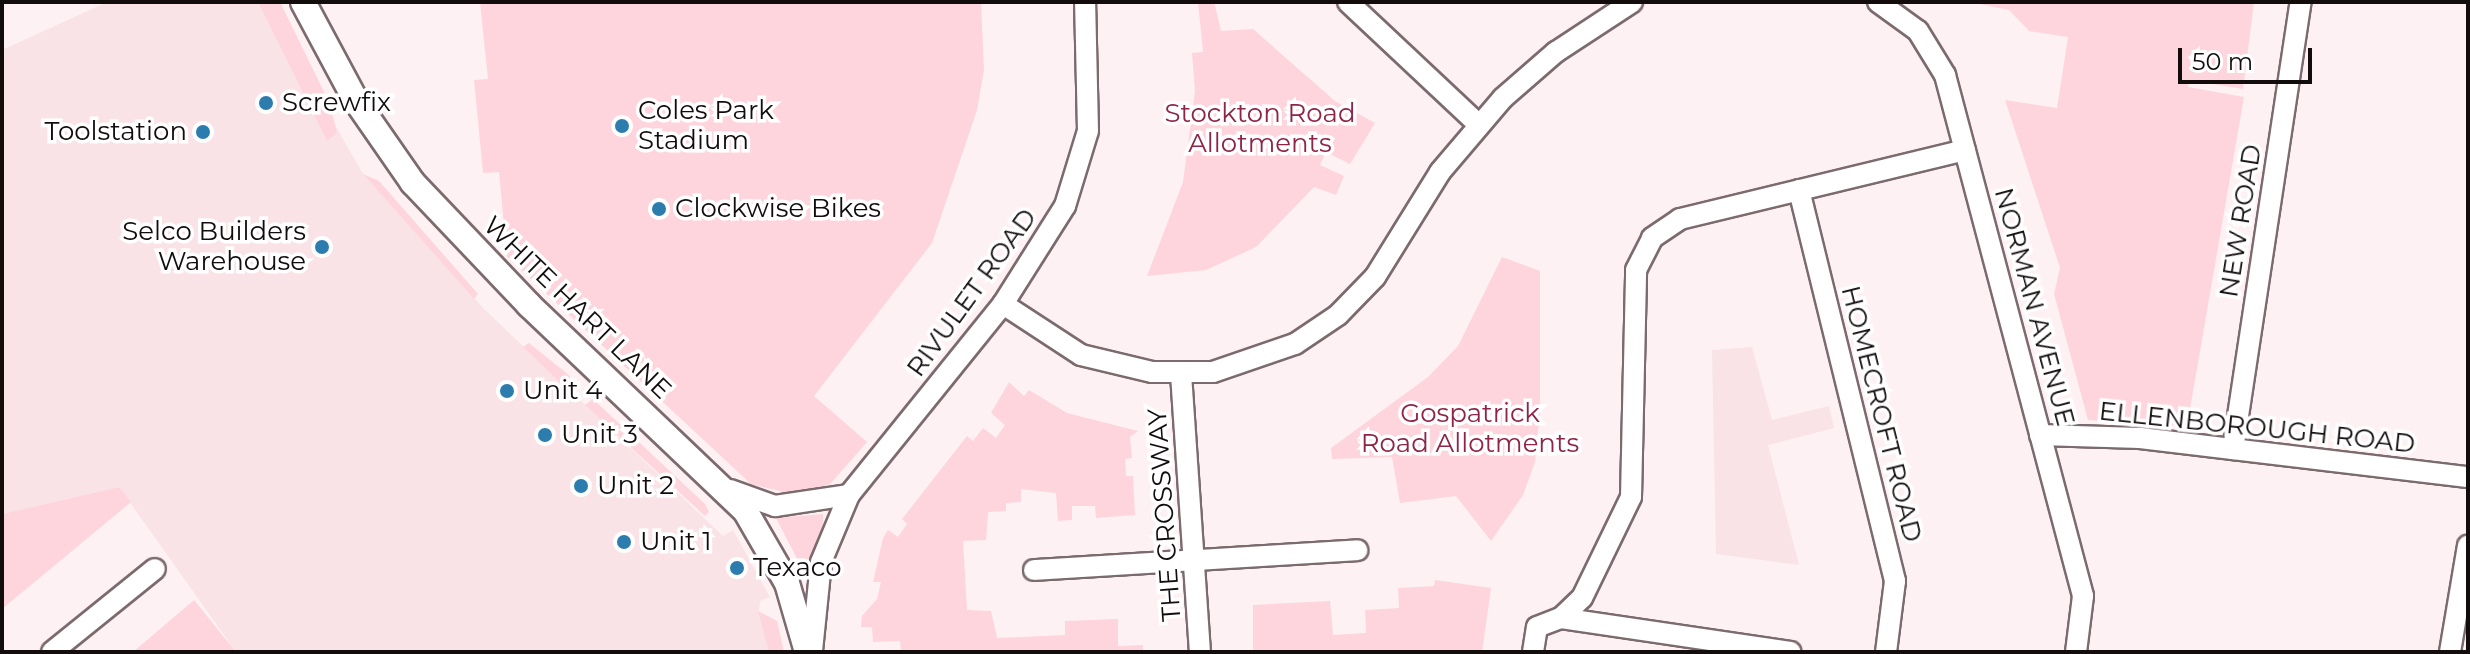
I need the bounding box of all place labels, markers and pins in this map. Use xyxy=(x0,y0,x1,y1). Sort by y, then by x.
place label: Screwfix xyxy=(282,87,391,119)
marker: Screwfix xyxy=(257,94,275,112)
place label: Coles Park Stadium xyxy=(638,95,774,156)
place label: Toolstation xyxy=(44,116,187,148)
marker: Coles Park Stadium xyxy=(613,117,631,135)
marker: Toolstation xyxy=(194,123,212,141)
place label: Clockwise Bikes xyxy=(675,193,881,225)
marker: Clockwise Bikes xyxy=(650,200,668,218)
place label: Selco Builders Warehouse xyxy=(122,216,306,278)
marker: Selco Builders Warehouse xyxy=(313,238,331,256)
place label: Unit 4 xyxy=(523,375,602,407)
marker: Unit 4 xyxy=(498,382,516,400)
place label: Unit 3 xyxy=(561,419,638,451)
marker: Unit 3 xyxy=(536,426,554,444)
place label: Unit 2 xyxy=(597,470,674,502)
marker: Unit 2 xyxy=(572,477,590,495)
place label: Unit 1 xyxy=(640,526,712,558)
marker: Unit 1 xyxy=(615,533,633,551)
place label: Texaco xyxy=(753,552,841,584)
marker: Texaco xyxy=(728,559,746,577)

